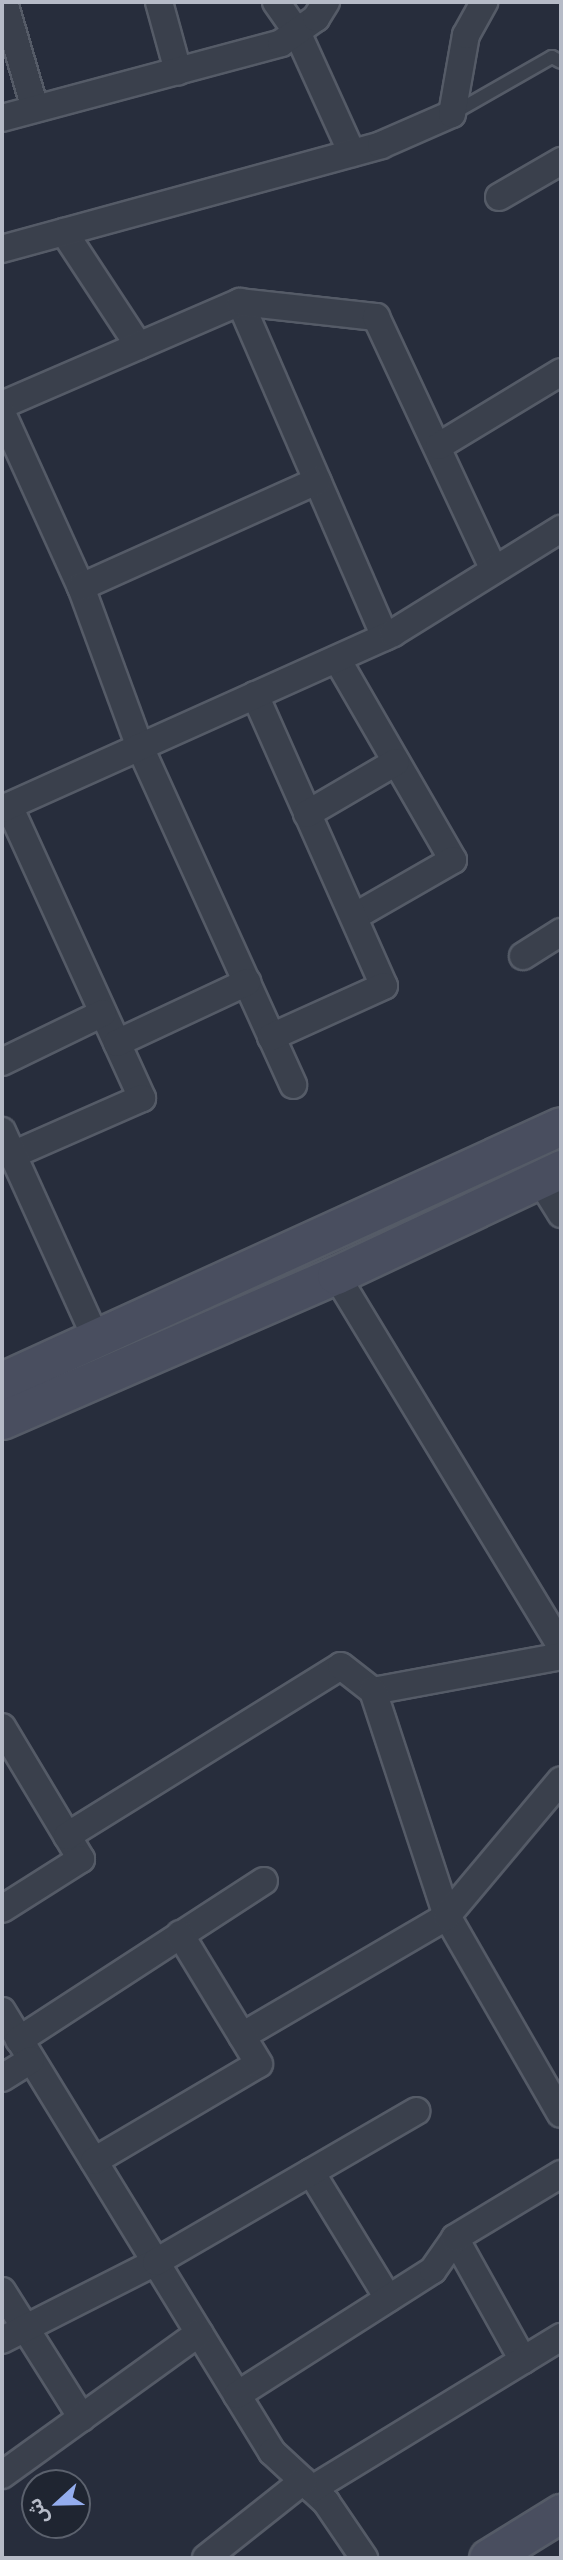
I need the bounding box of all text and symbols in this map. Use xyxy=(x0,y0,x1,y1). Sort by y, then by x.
north arrow xyxy=(21,2469,91,2539)
text: ش xyxy=(22,2495,54,2528)

